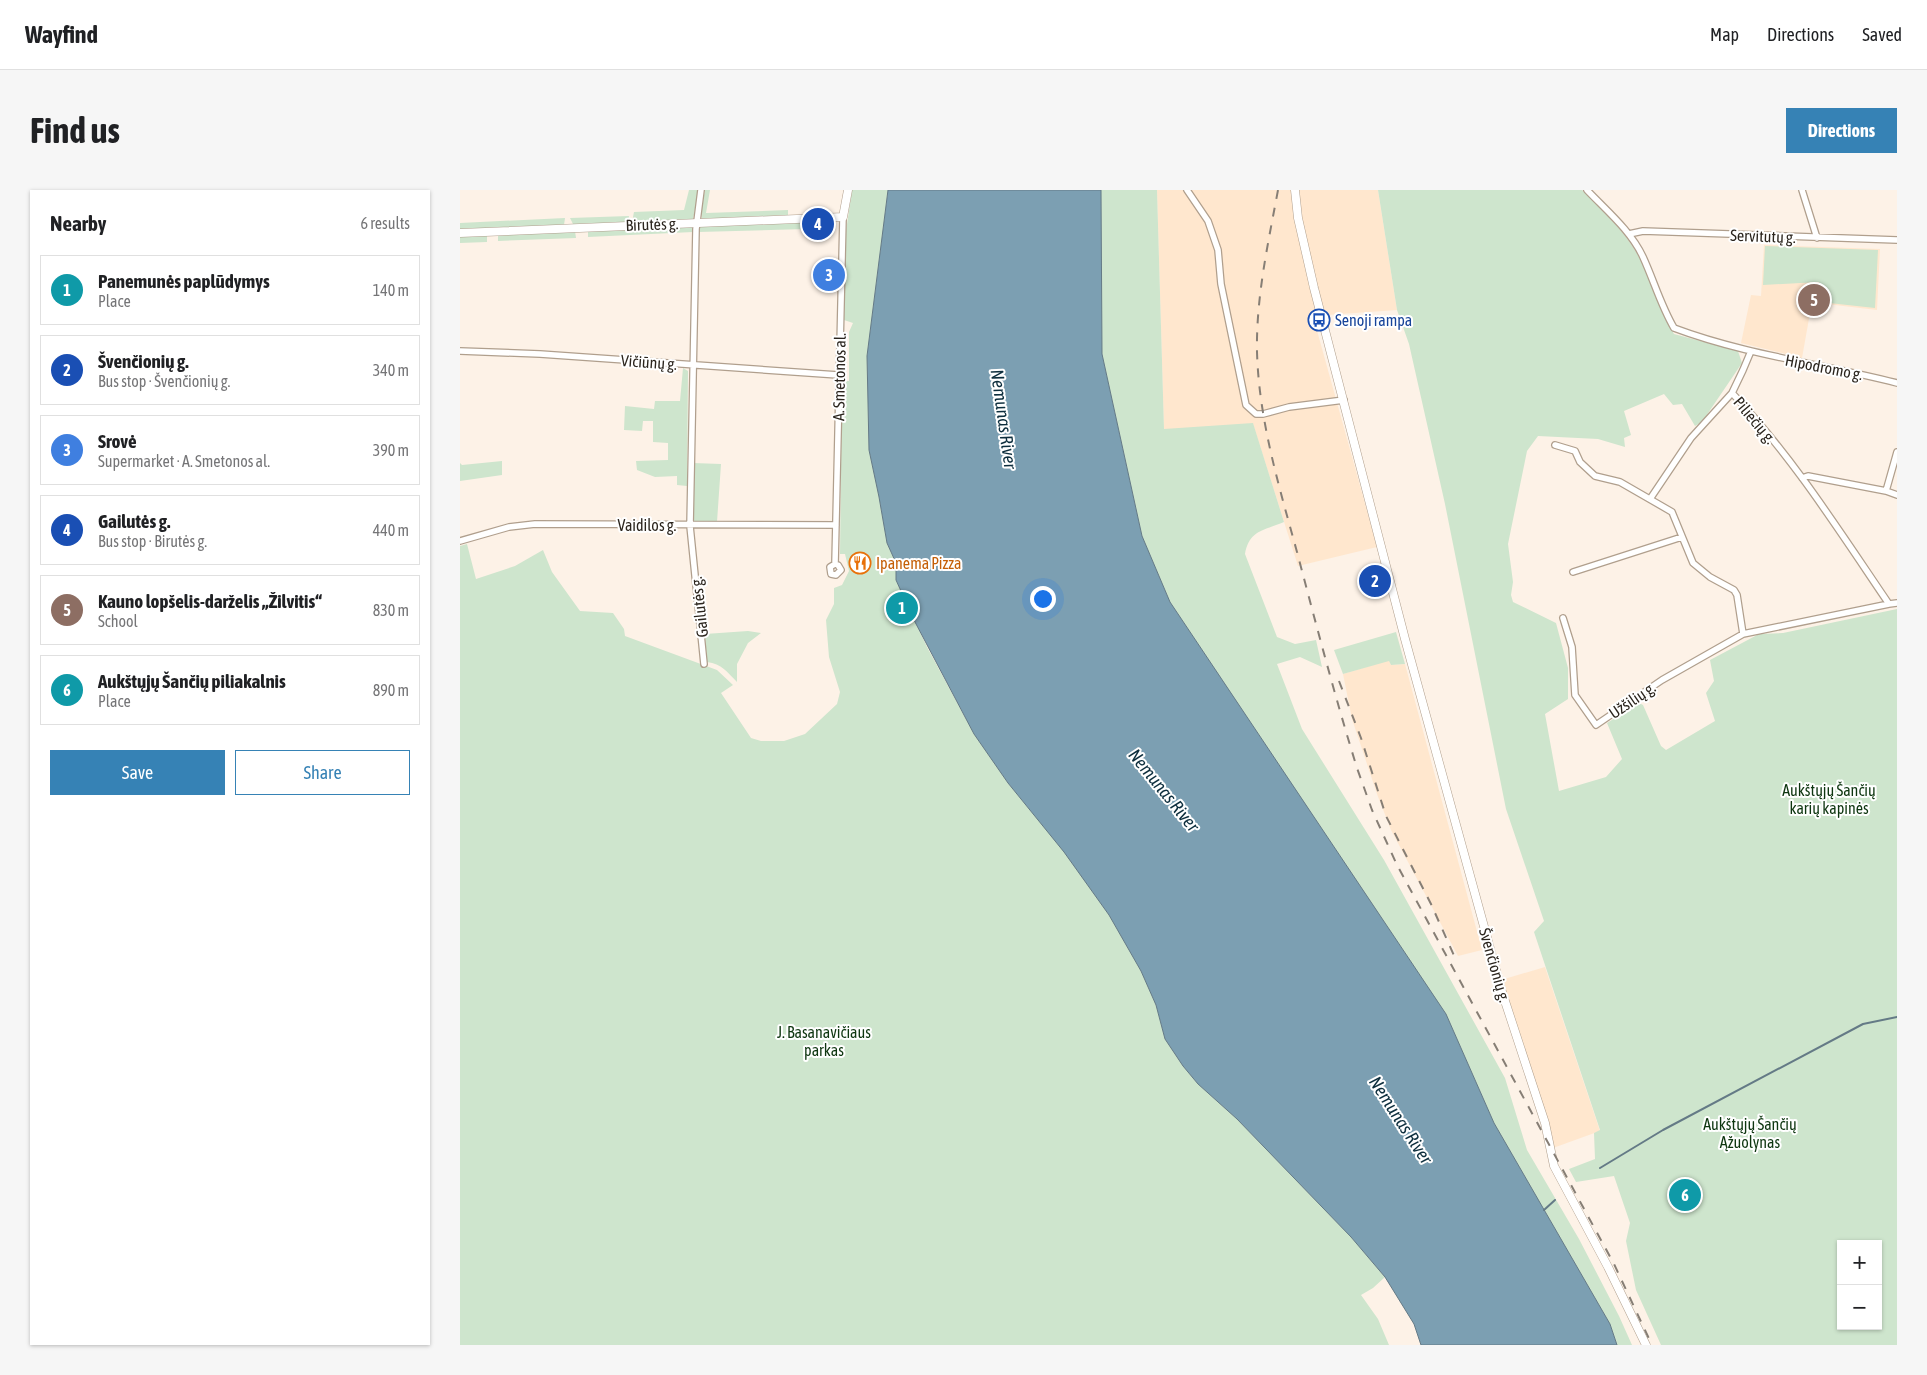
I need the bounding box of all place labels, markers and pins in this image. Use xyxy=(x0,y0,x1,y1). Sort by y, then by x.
pin: 4 xyxy=(802,205,834,243)
pin: 3 xyxy=(813,256,845,294)
pin: 5 xyxy=(1798,281,1830,319)
bus stop icon: Senoji rampa xyxy=(1307,308,1331,332)
place label: Senoji rampa xyxy=(1335,311,1412,330)
restaurant icon: Ipanema Pizza xyxy=(848,551,872,575)
place label: Ipanema Pizza xyxy=(876,554,961,573)
pin: 2 xyxy=(1359,562,1391,600)
pin: 1 xyxy=(886,589,918,627)
pin: 6 xyxy=(1669,1176,1701,1214)

